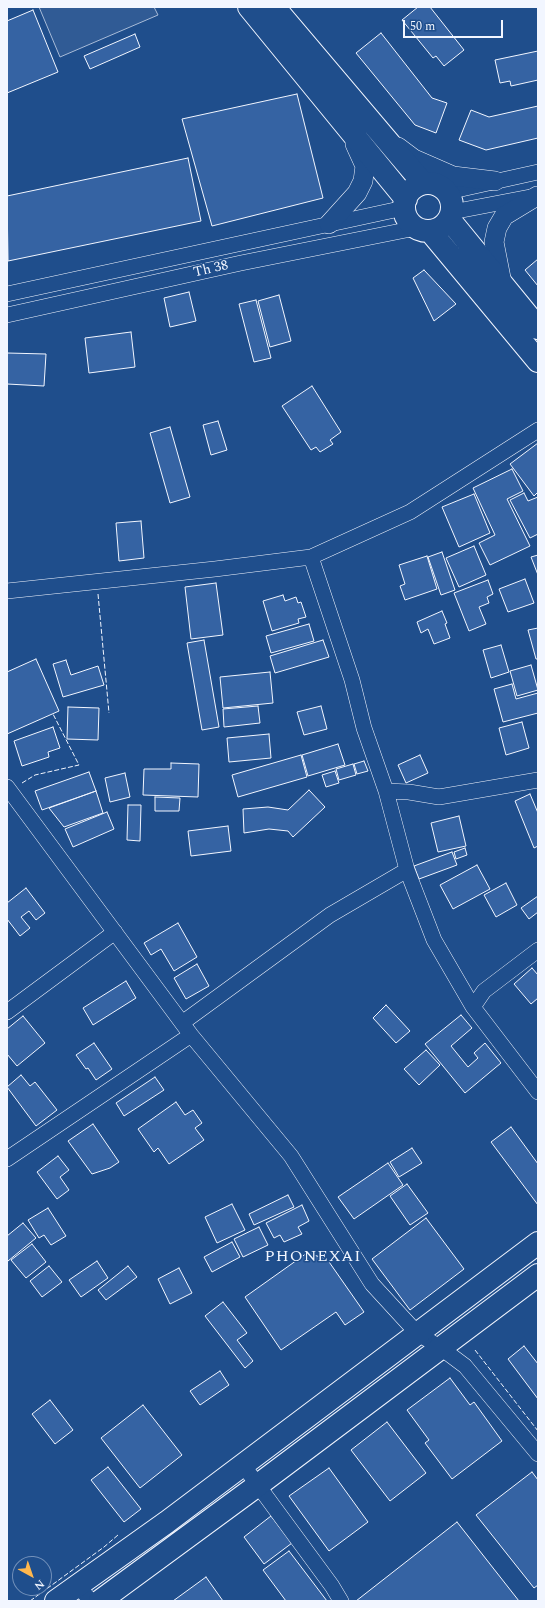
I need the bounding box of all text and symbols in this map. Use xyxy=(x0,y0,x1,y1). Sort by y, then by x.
scale bar xyxy=(405,12,505,38)
text: 50 m xyxy=(410,17,435,36)
street label: Th 38 xyxy=(192,258,230,282)
district label: PHONEXAI xyxy=(265,1248,361,1268)
north arrow xyxy=(12,1556,52,1596)
text: N xyxy=(30,1575,48,1594)

